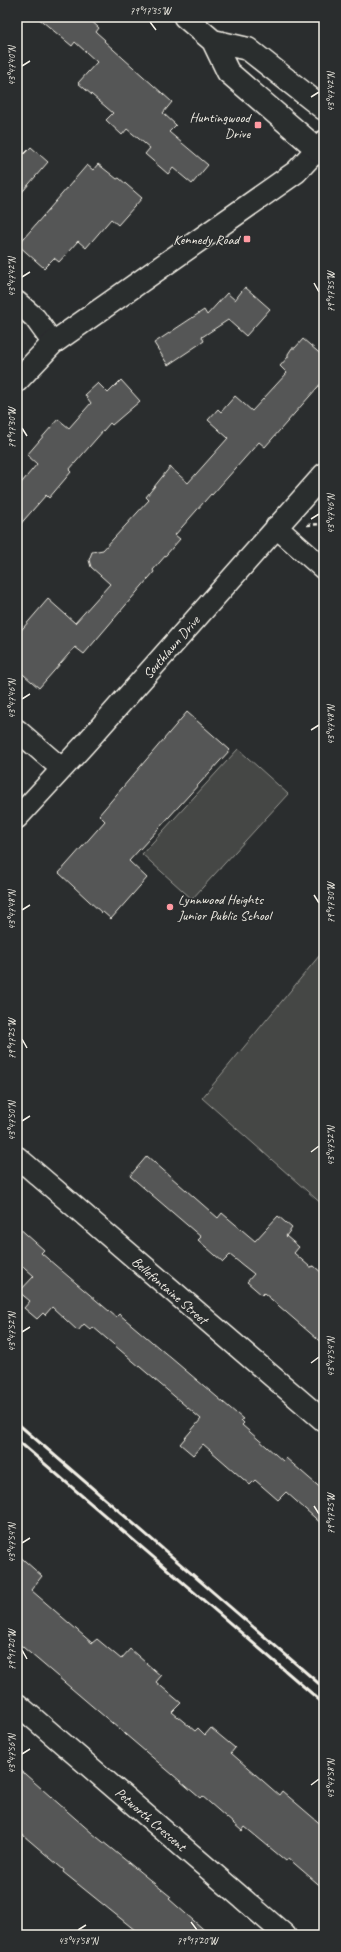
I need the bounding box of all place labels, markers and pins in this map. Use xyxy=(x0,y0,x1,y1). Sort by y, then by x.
place label: Huntingwood Drive xyxy=(189,109,252,142)
marker: Huntingwood Drive xyxy=(253,120,263,130)
place label: Kennedy Road xyxy=(173,231,241,248)
marker: Kennedy Road xyxy=(242,234,252,244)
place label: Lynnwood Heights Junior Public School xyxy=(177,891,274,924)
marker: Lynnwood Heights Junior Public School xyxy=(165,902,175,912)

